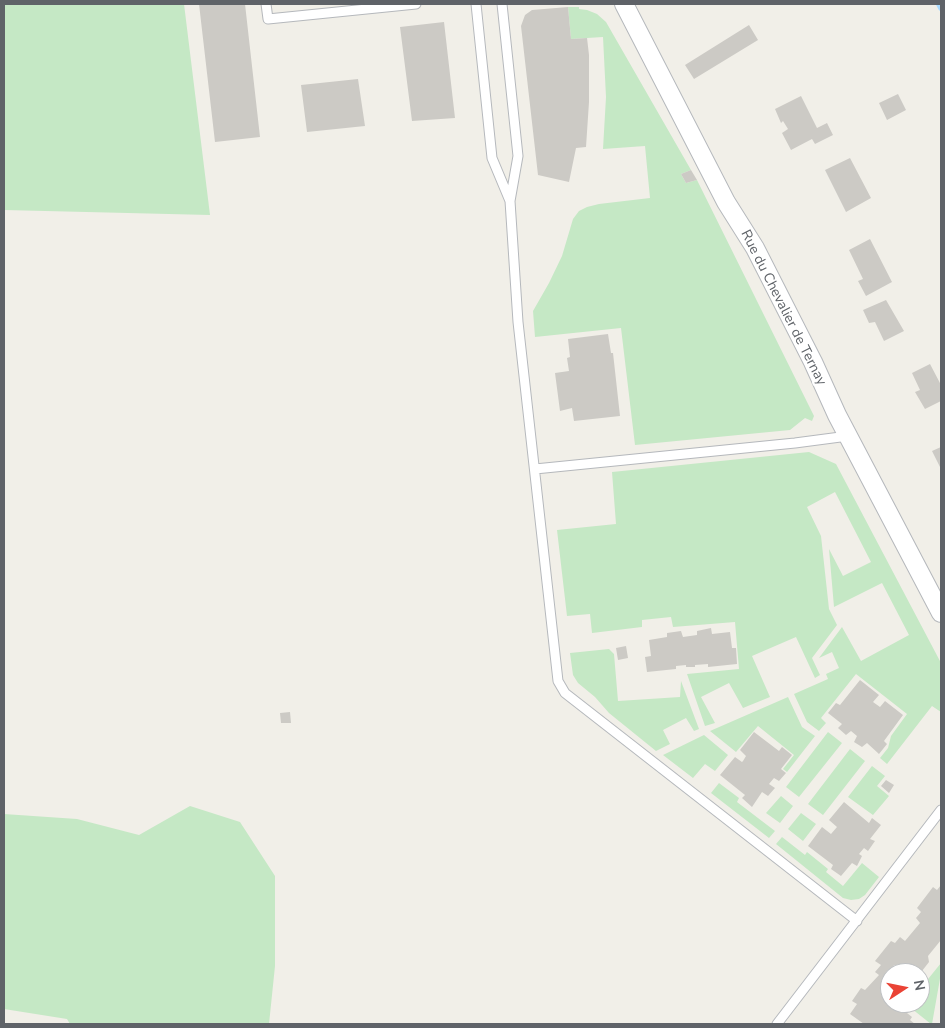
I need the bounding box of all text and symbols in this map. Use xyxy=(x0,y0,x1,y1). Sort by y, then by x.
street label: Rue du Chevalier de Ternay xyxy=(736,228,830,388)
north arrow xyxy=(880,963,930,1013)
text: N xyxy=(909,978,930,992)

